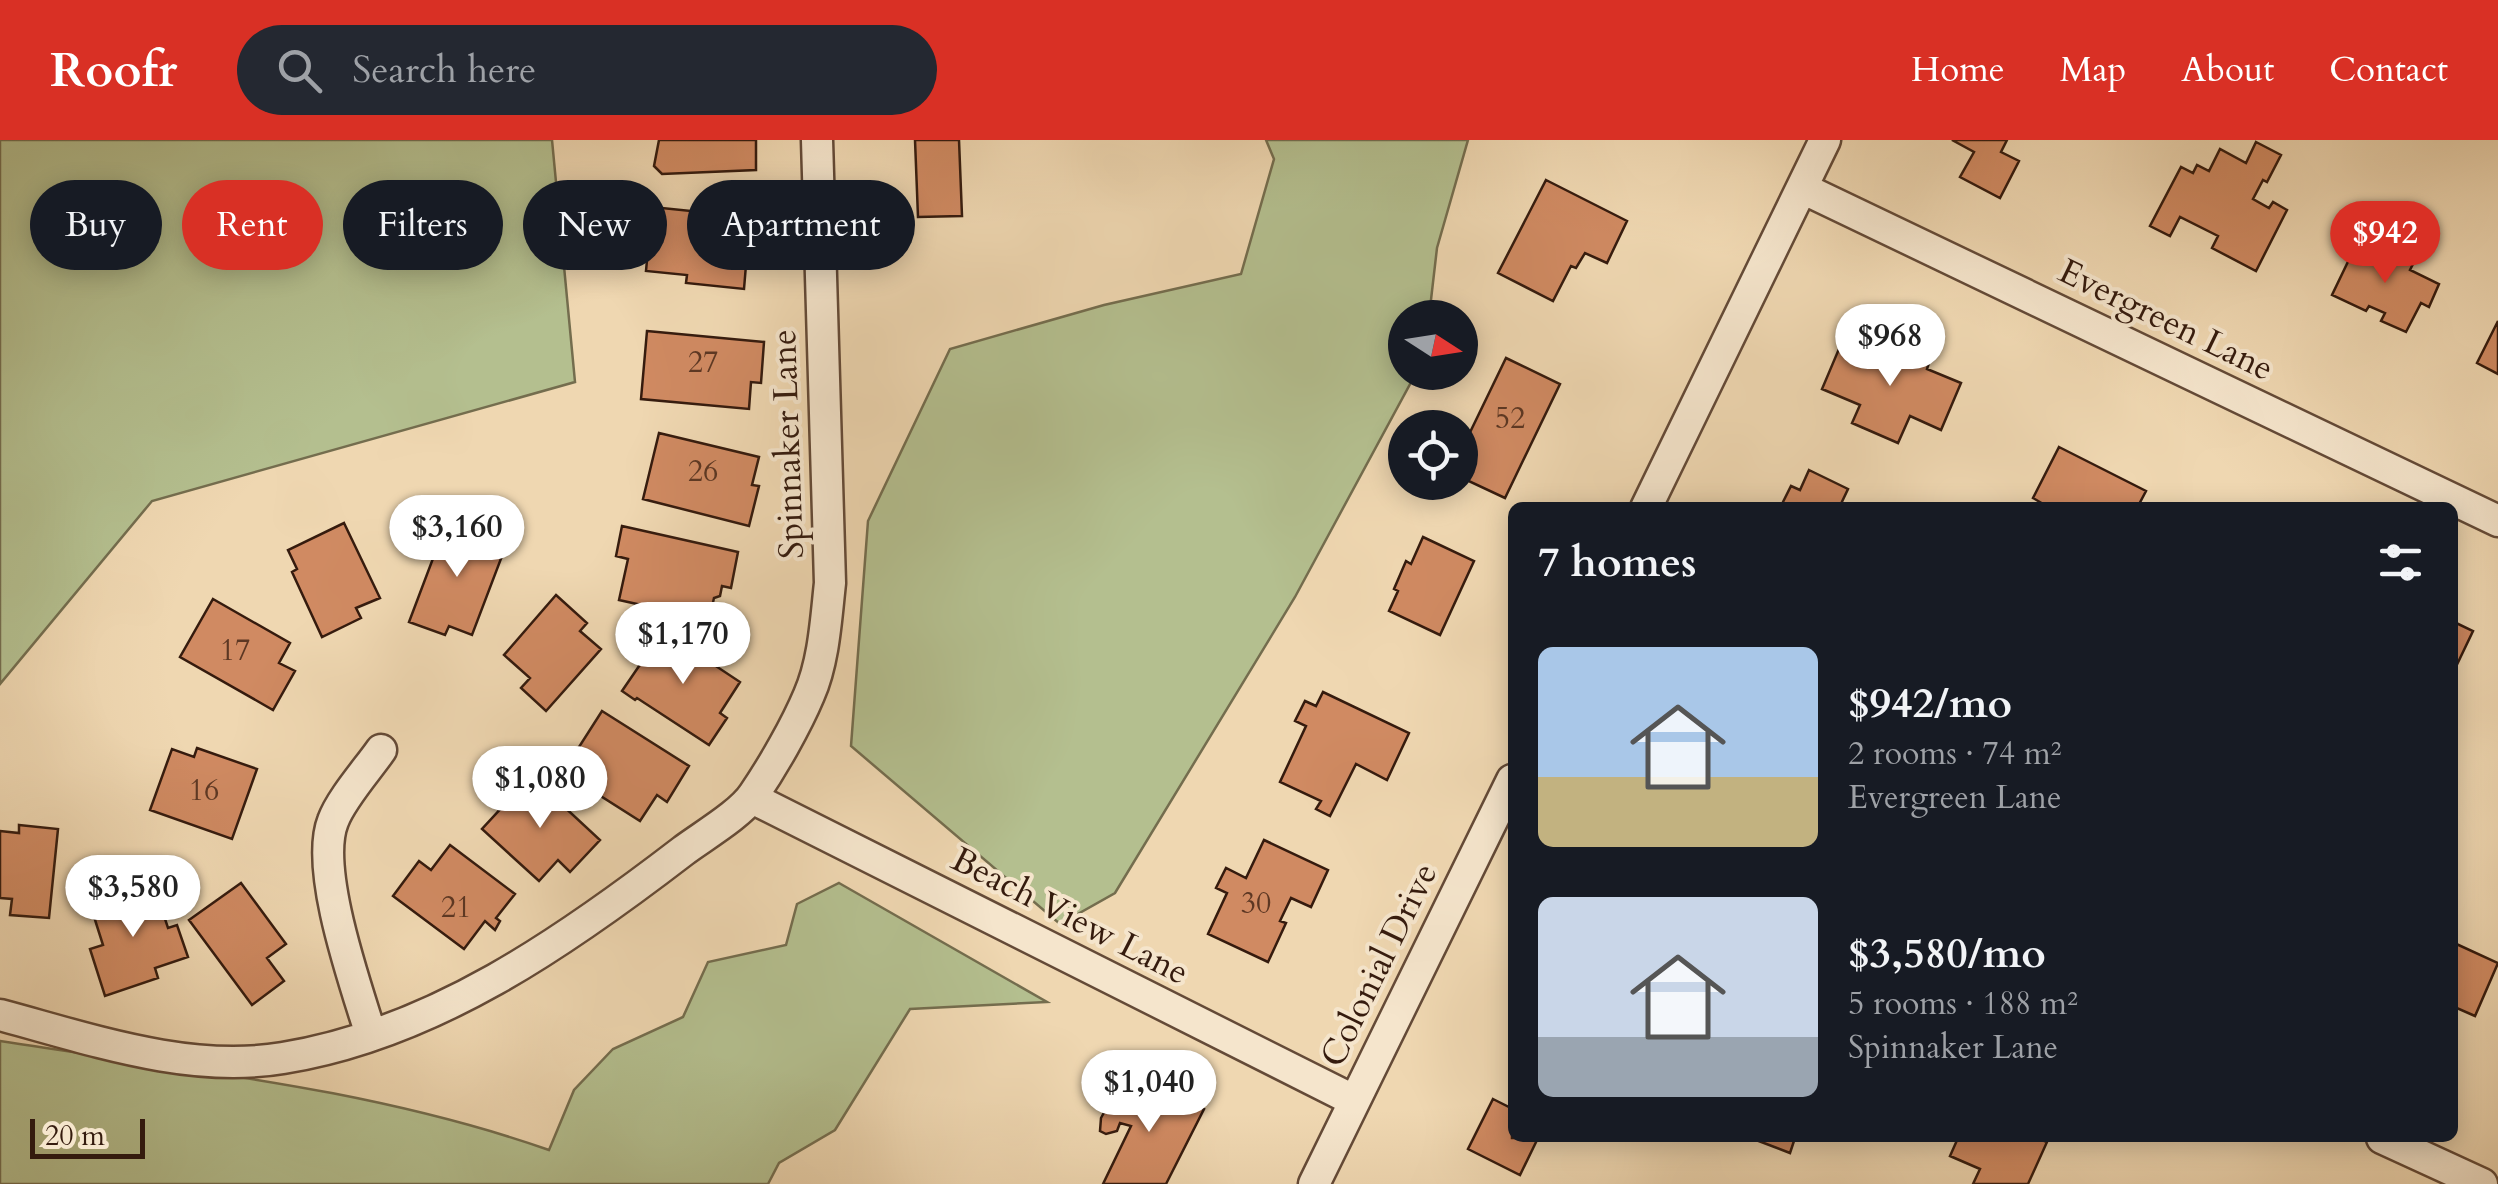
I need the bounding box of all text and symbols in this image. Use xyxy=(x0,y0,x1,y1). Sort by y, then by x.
search box xyxy=(237,25,937,115)
text: Roofr xyxy=(50,38,177,103)
icon: search xyxy=(272,43,327,98)
text: Search here xyxy=(352,44,536,96)
text: Home xyxy=(1911,46,2005,94)
text: Map xyxy=(2060,46,2126,94)
text: About xyxy=(2181,46,2274,94)
text: Contact xyxy=(2329,46,2448,94)
chip: Buy xyxy=(30,180,162,270)
chip: Rent xyxy=(182,180,323,270)
chip: Filters xyxy=(343,180,503,270)
chip: New xyxy=(523,180,667,270)
chip: Apartment xyxy=(687,180,915,270)
pin: $942 xyxy=(2326,201,2444,286)
text: $942 xyxy=(2352,211,2418,255)
street label: Evergreen Lane xyxy=(2051,247,2281,393)
north arrow xyxy=(1388,300,1478,390)
map controls xyxy=(1388,300,1478,500)
pin: $968 xyxy=(1831,304,1949,389)
text: $968 xyxy=(1857,314,1923,358)
street label: Spinnaker Lane xyxy=(760,328,816,560)
house number: 27 xyxy=(688,342,718,383)
house number: 52 xyxy=(1495,398,1525,439)
button: locate xyxy=(1388,410,1478,500)
house number: 26 xyxy=(688,451,718,492)
pin: $3,160 xyxy=(376,495,538,580)
text: $3,160 xyxy=(411,505,503,549)
text: 7 homes xyxy=(1538,534,1696,591)
icon: filters xyxy=(2373,535,2428,590)
pin: $1,170 xyxy=(602,602,764,687)
text: $1,170 xyxy=(637,612,729,656)
house number: 17 xyxy=(220,630,250,671)
text: $942/mo xyxy=(1848,675,2012,732)
icon: home xyxy=(1618,687,1738,807)
text: 2 rooms · 74 m² xyxy=(1848,732,2061,776)
pin: $1,080 xyxy=(459,746,621,831)
text: $1,080 xyxy=(494,756,586,800)
house number: 16 xyxy=(189,770,219,811)
text: Evergreen Lane xyxy=(1848,776,2062,820)
street label: Beach View Lane xyxy=(943,836,1197,996)
pin: $3,580 xyxy=(52,855,214,940)
street label: Colonial Drive xyxy=(1309,855,1449,1075)
text: $3,580 xyxy=(87,865,179,909)
house number: 30 xyxy=(1241,883,1271,924)
house number: 21 xyxy=(441,887,471,928)
text: $3,580/mo xyxy=(1848,925,2046,982)
icon: home xyxy=(1618,937,1738,1057)
text: 5 rooms · 188 m² xyxy=(1848,982,2078,1026)
text: Spinnaker Lane xyxy=(1848,1026,2058,1070)
pin: $1,040 xyxy=(1068,1050,1230,1135)
text: $1,040 xyxy=(1103,1060,1195,1104)
scale bar xyxy=(30,1114,145,1158)
text: 20 m xyxy=(45,1117,105,1155)

